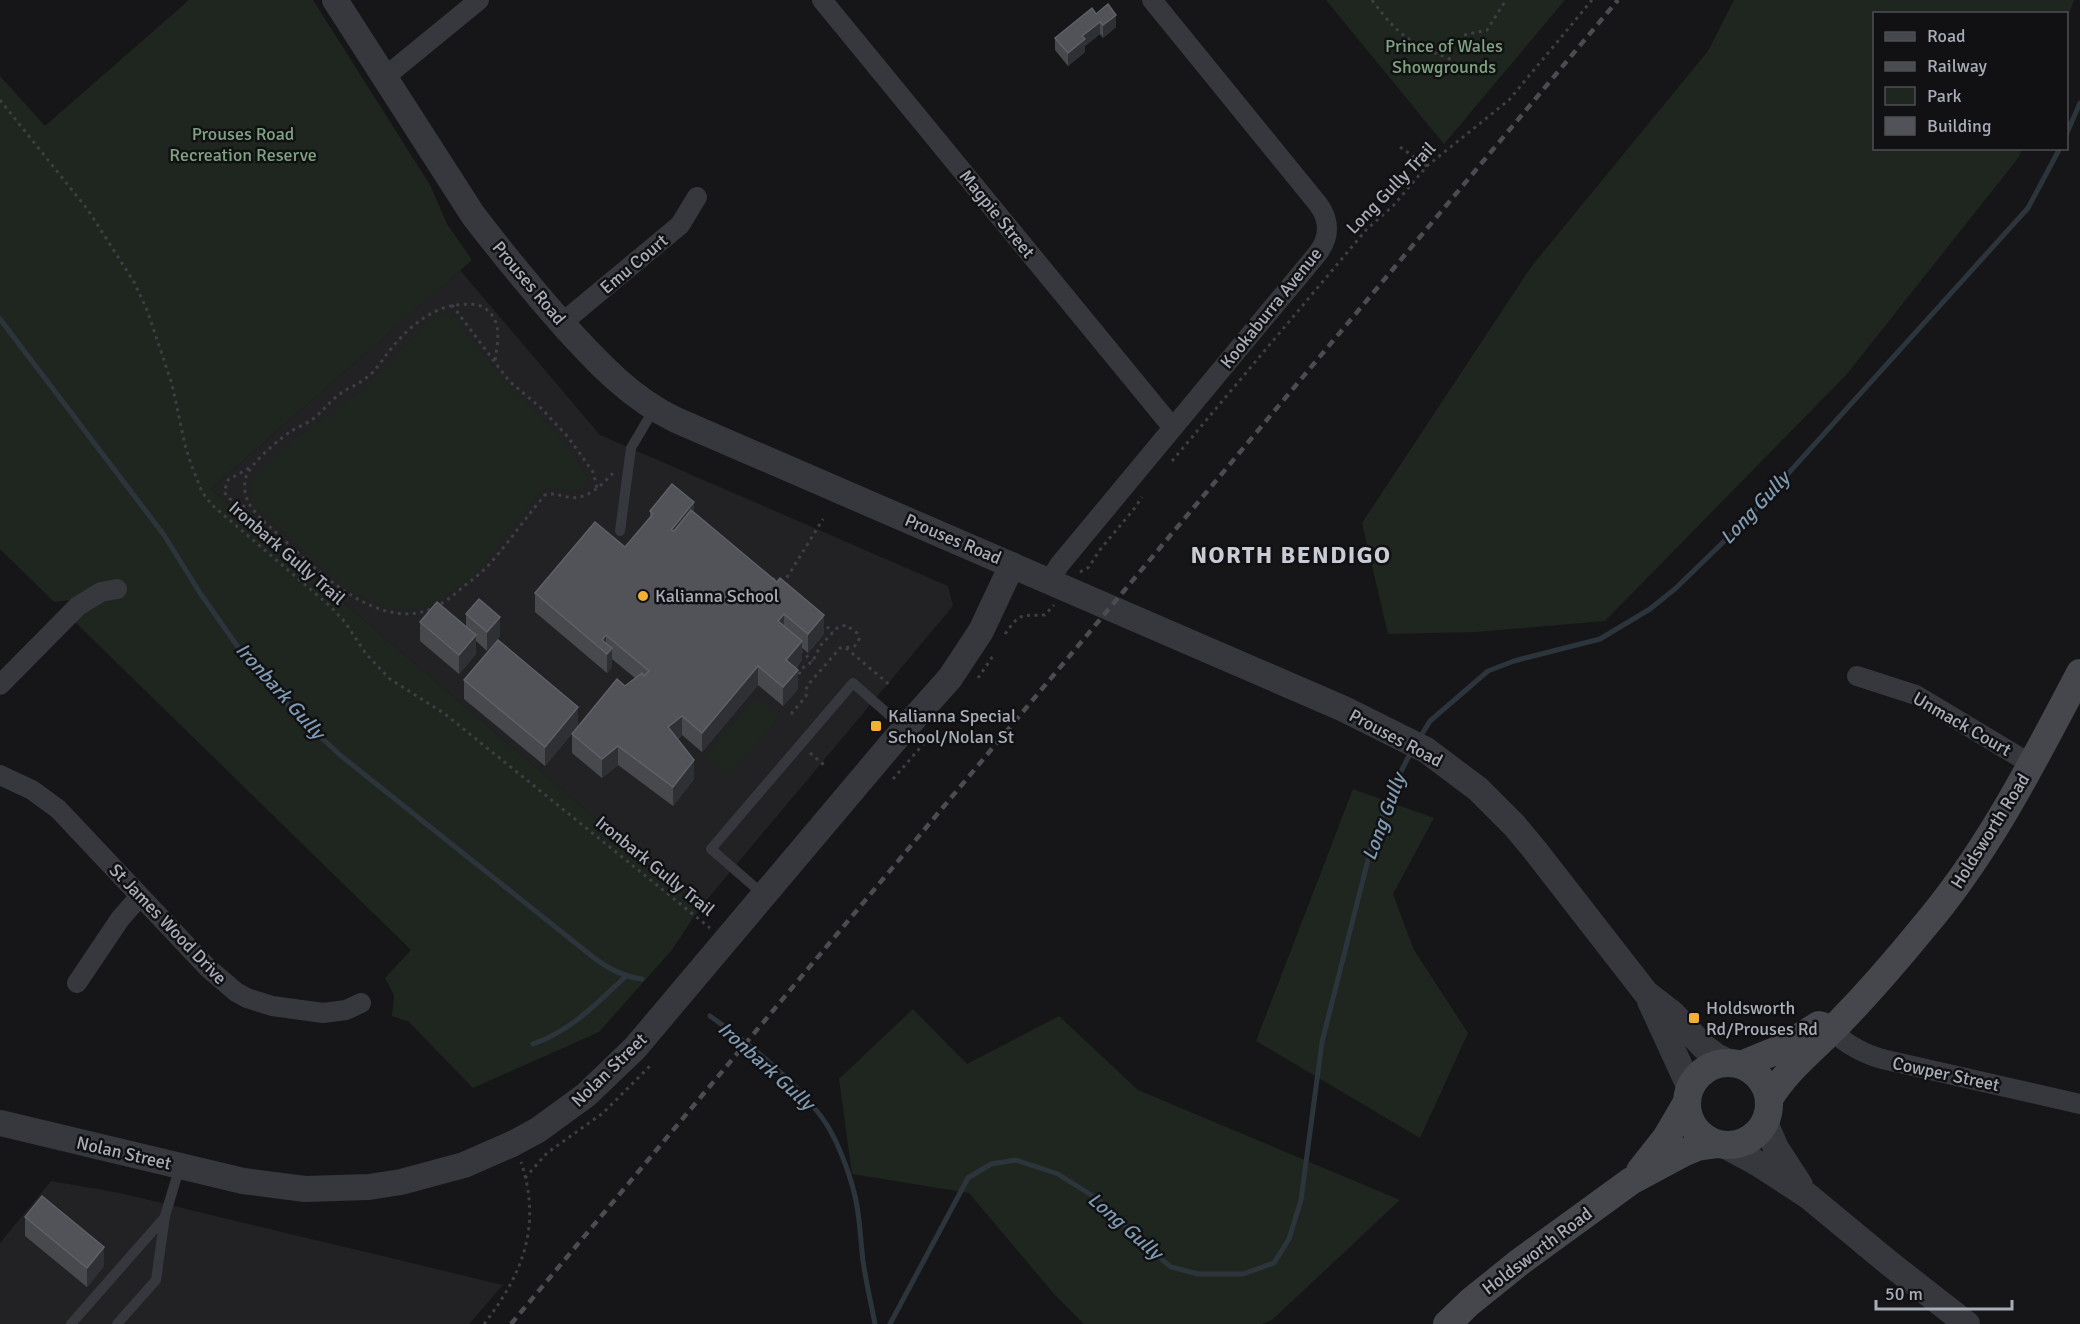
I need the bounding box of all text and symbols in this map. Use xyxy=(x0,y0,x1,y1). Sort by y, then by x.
legend xyxy=(1873,12,2068,150)
text: Road xyxy=(1927,25,1966,47)
park label: Prince of Wales Showgrounds xyxy=(1385,35,1503,78)
text: Railway xyxy=(1927,55,1988,77)
text: Park xyxy=(1927,85,1962,107)
text: Building xyxy=(1927,115,1991,137)
park label: Prouses Road Recreation Reserve xyxy=(169,123,317,166)
street label: Long Gully Trail xyxy=(1342,137,1440,239)
street label: Magpie Street xyxy=(955,165,1039,263)
street label: Emu Court xyxy=(596,229,672,299)
street label: Prouses Road xyxy=(488,237,570,329)
street label: Kookaburra Avenue xyxy=(1216,243,1326,373)
water label: Long Gully xyxy=(1715,464,1797,550)
street label: Ironbark Gully Trail xyxy=(224,497,350,609)
street label: Prouses Road xyxy=(901,509,1005,569)
district label: NORTH BENDIGO xyxy=(1190,540,1392,570)
place label: Kalianna School xyxy=(655,585,779,607)
marker: Kalianna School xyxy=(636,589,650,603)
water label: Ironbark Gully xyxy=(230,638,332,746)
street label: Unmack Court xyxy=(1909,687,2015,761)
street label: Prouses Road xyxy=(1346,704,1446,772)
place label: Kalianna Special School/Nolan St xyxy=(888,705,1016,748)
marker: Kalianna Special School/Nolan St xyxy=(869,719,883,733)
water label: Long Gully xyxy=(1357,768,1412,864)
street label: Holdsworth Road xyxy=(1946,769,2034,893)
street label: Ironbark Gully Trail xyxy=(591,811,719,921)
street label: St James Wood Drive xyxy=(105,859,231,989)
place label: Holdsworth Rd/Prouses Rd xyxy=(1706,997,1818,1040)
marker: Holdsworth Rd/Prouses Rd xyxy=(1687,1011,1701,1025)
water label: Ironbark Gully xyxy=(713,1016,821,1118)
street label: Nolan Street xyxy=(567,1028,651,1112)
street label: Cowper Street xyxy=(1890,1052,2002,1096)
street label: Nolan Street xyxy=(74,1131,174,1175)
water label: Long Gully xyxy=(1083,1187,1169,1267)
street label: Holdsworth Road xyxy=(1478,1203,1596,1299)
scale bar xyxy=(1876,1273,2012,1311)
text: 50 m xyxy=(1885,1283,1923,1305)

